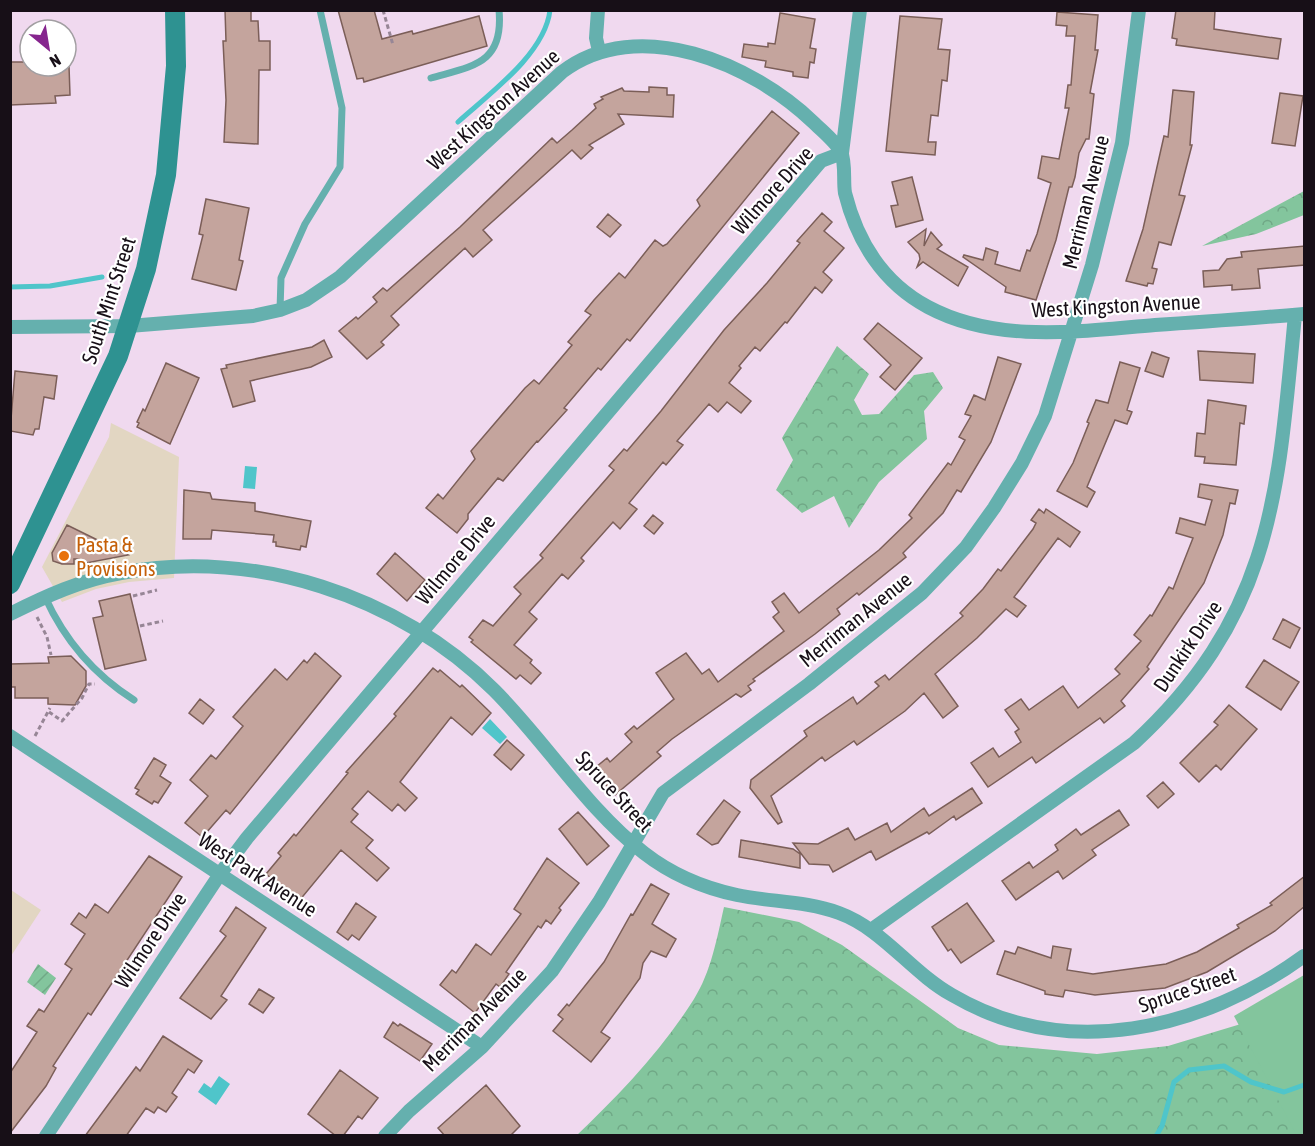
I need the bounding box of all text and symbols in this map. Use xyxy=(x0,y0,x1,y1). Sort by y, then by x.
north arrow xyxy=(18,18,78,78)
street label: West Kingston Avenue xyxy=(422,43,564,175)
text: N xyxy=(47,51,64,71)
street label: Merriman Avenue xyxy=(1057,133,1113,271)
street label: Wilmore Drive xyxy=(726,141,818,239)
street label: South Mint Street xyxy=(76,234,140,366)
street label: West Kingston Avenue xyxy=(1031,289,1201,321)
street label: Wilmore Drive xyxy=(410,509,500,609)
place label: Pasta & Provisions xyxy=(76,532,155,580)
marker: Pasta & Provisions xyxy=(57,549,71,563)
street label: Merriman Avenue xyxy=(794,567,916,671)
street label: Dunkirk Drive xyxy=(1148,596,1226,696)
street label: Spruce Street xyxy=(572,746,658,836)
street label: West Park Avenue xyxy=(194,827,322,921)
street label: Wilmore Drive xyxy=(109,888,191,992)
street label: Spruce Street xyxy=(1135,961,1239,1017)
street label: Merriman Avenue xyxy=(417,962,531,1076)

